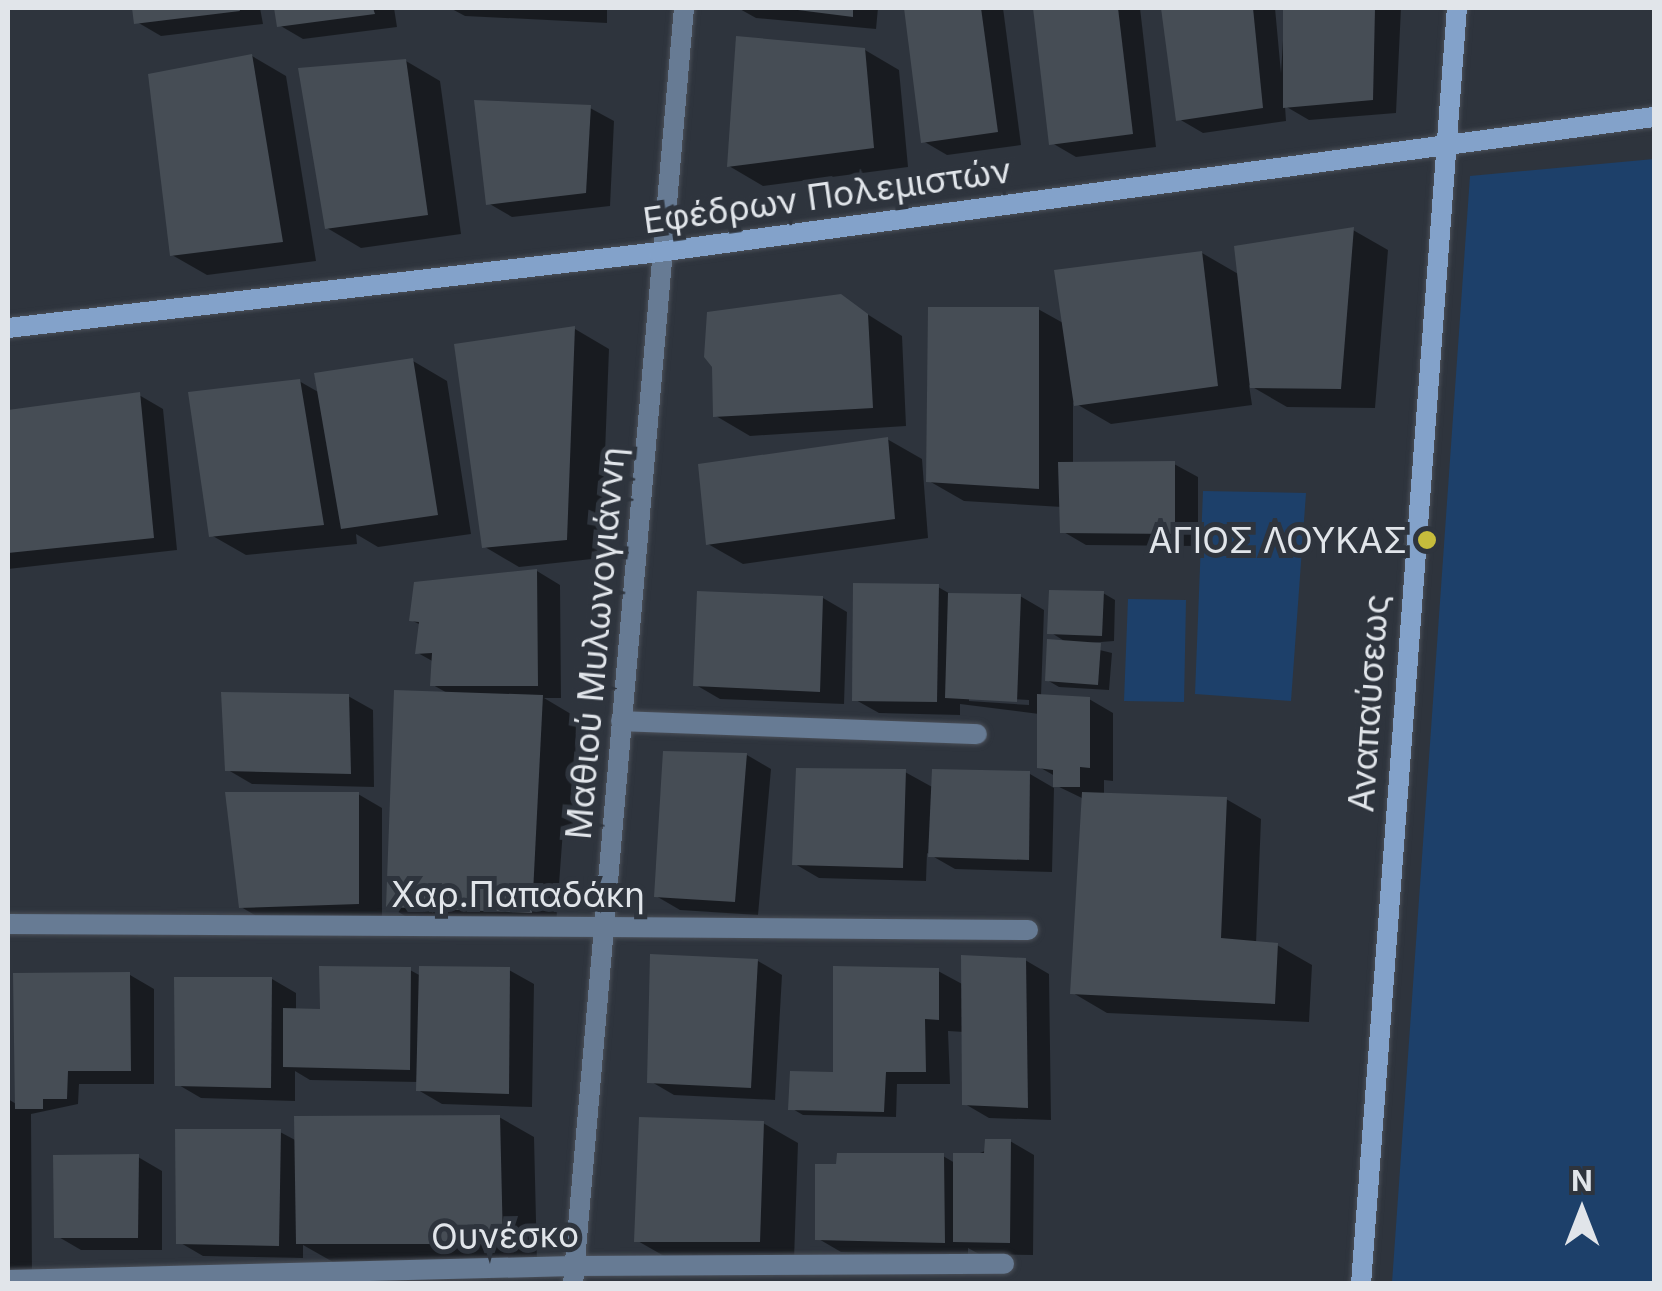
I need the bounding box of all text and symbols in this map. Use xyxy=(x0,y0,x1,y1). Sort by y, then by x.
street label: Εφέδρων Πολεμιστών xyxy=(640,148,1014,242)
street label: Μαθιού Μυλωνογιάννη xyxy=(557,445,633,841)
place label: ΑΓΙΟΣ ΛΟΥΚΑΣ xyxy=(1148,519,1407,561)
marker: ΑΓΙΟΣ ΛΟΥΚΑΣ xyxy=(1416,529,1438,551)
street label: Αναπαύσεως xyxy=(1339,593,1397,813)
street label: Χαρ.Παπαδάκη xyxy=(391,873,645,915)
north arrow xyxy=(1532,1161,1632,1261)
text: N xyxy=(1571,1164,1593,1198)
street label: Ουνέσκο xyxy=(431,1213,579,1257)

